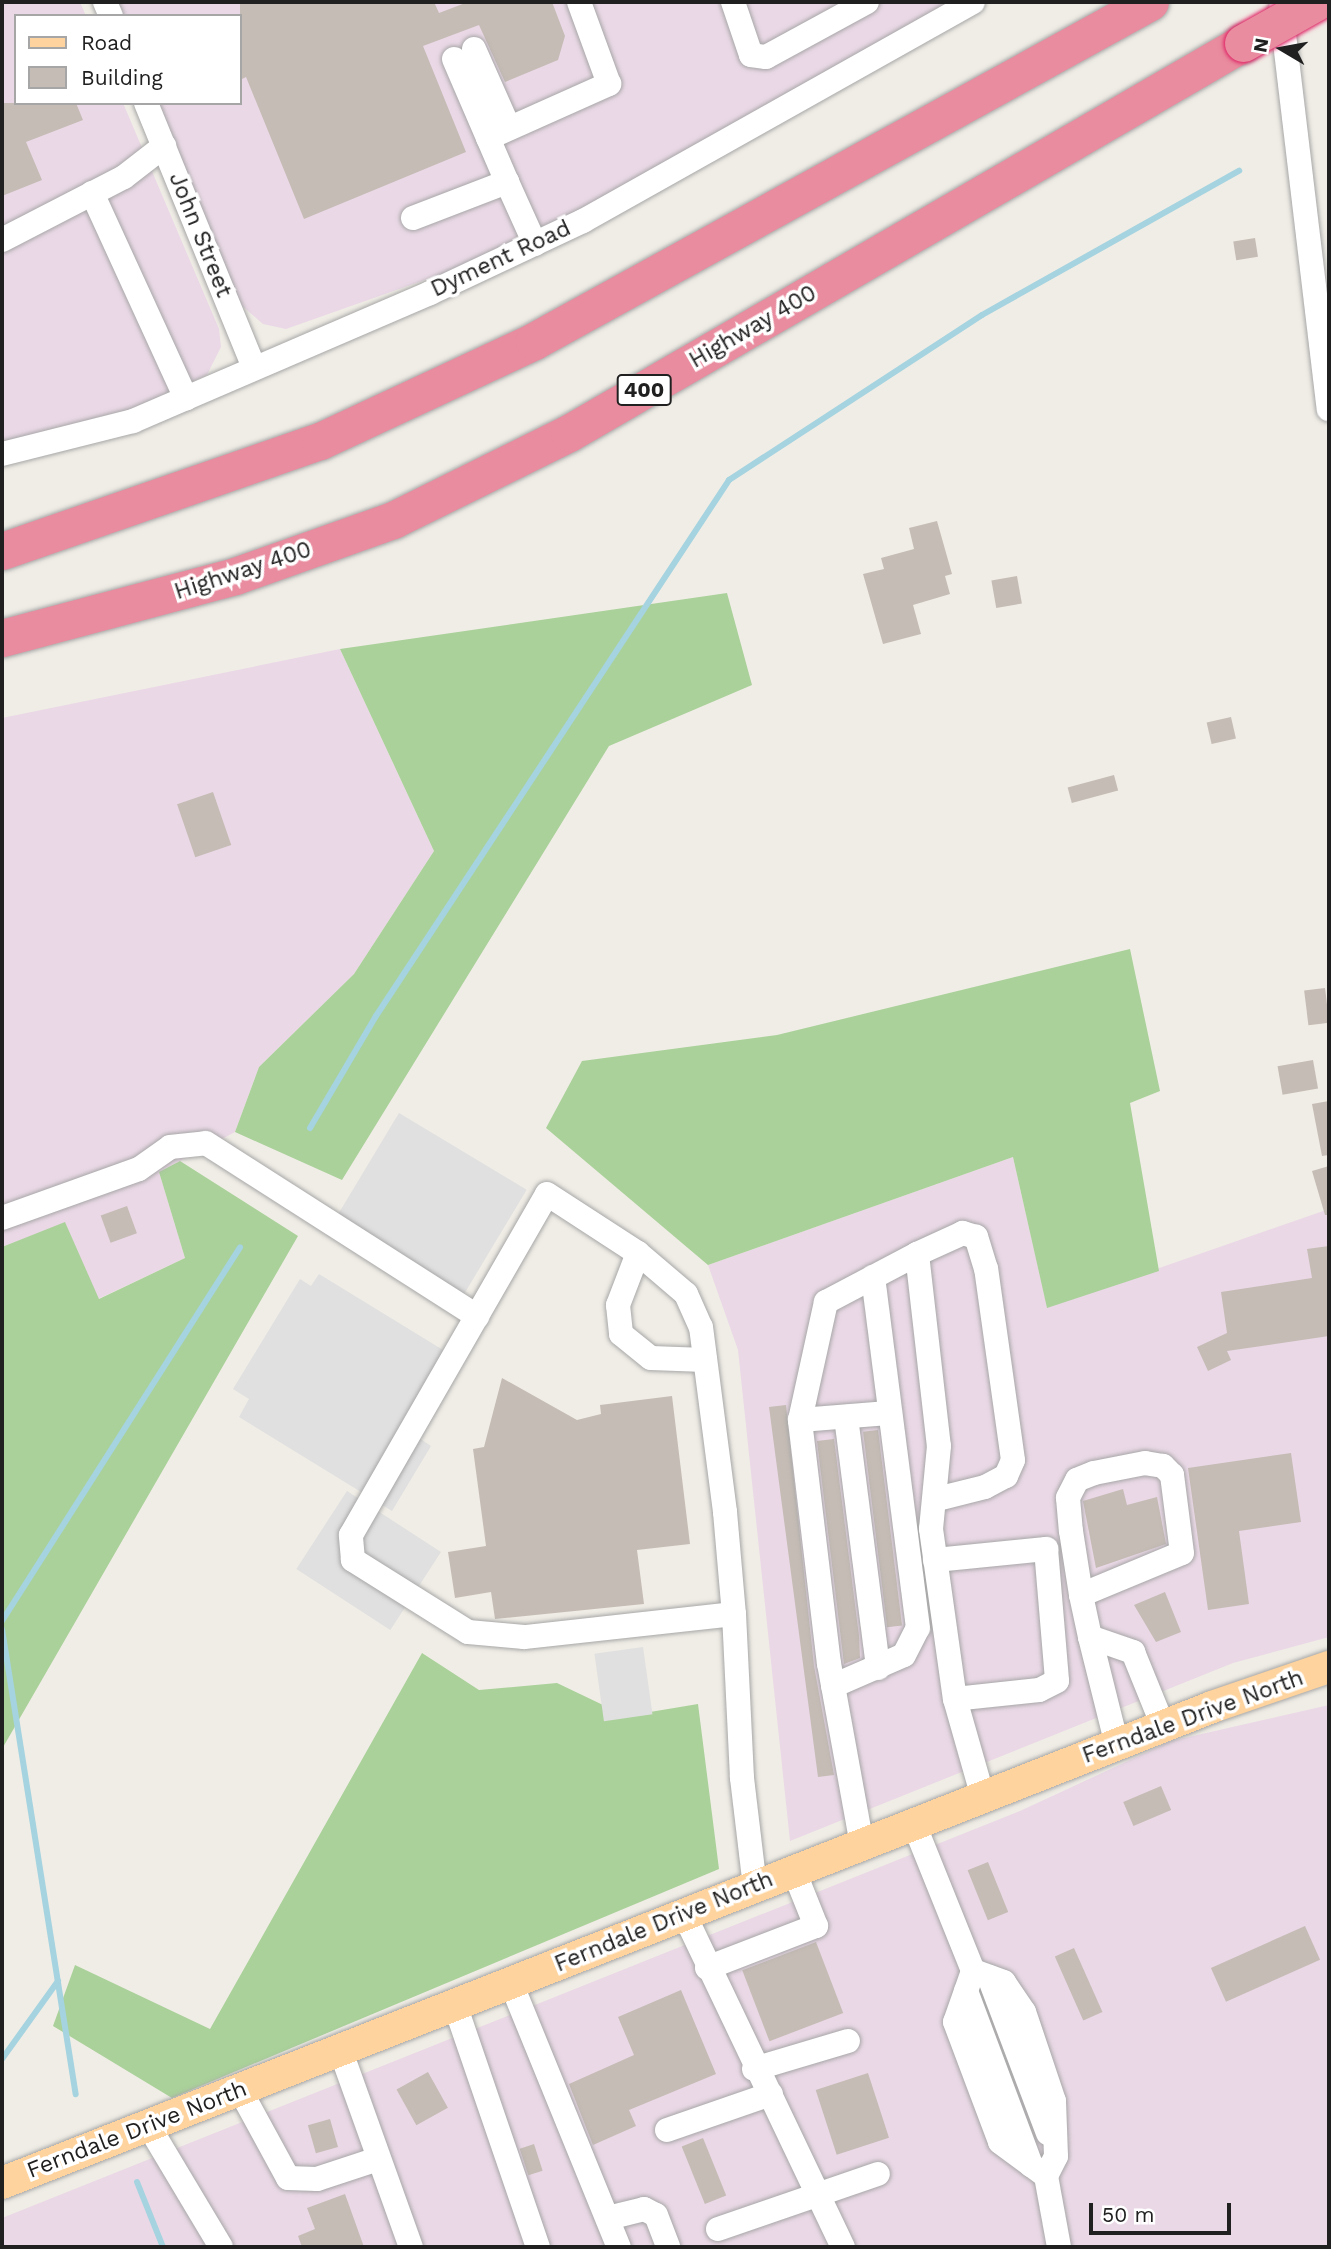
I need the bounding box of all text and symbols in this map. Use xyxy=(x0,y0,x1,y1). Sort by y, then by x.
legend xyxy=(14,14,242,105)
north arrow xyxy=(1247,14,1317,84)
text: Road xyxy=(81,30,132,55)
text: N xyxy=(1248,36,1273,54)
text: Building xyxy=(81,65,163,90)
street label: John Street xyxy=(162,169,238,301)
street label: Dyment Road xyxy=(427,215,575,303)
street label: Highway 400 xyxy=(684,279,822,375)
road number: 400 xyxy=(616,372,672,408)
street label: Highway 400 xyxy=(171,536,315,606)
street label: Ferndale Drive North xyxy=(1079,1664,1307,1770)
street label: Ferndale Drive North xyxy=(551,1865,777,1979)
street label: Ferndale Drive North xyxy=(23,2075,251,2185)
scale bar xyxy=(1093,2190,1235,2234)
text: 50 m xyxy=(1102,2202,1154,2227)

